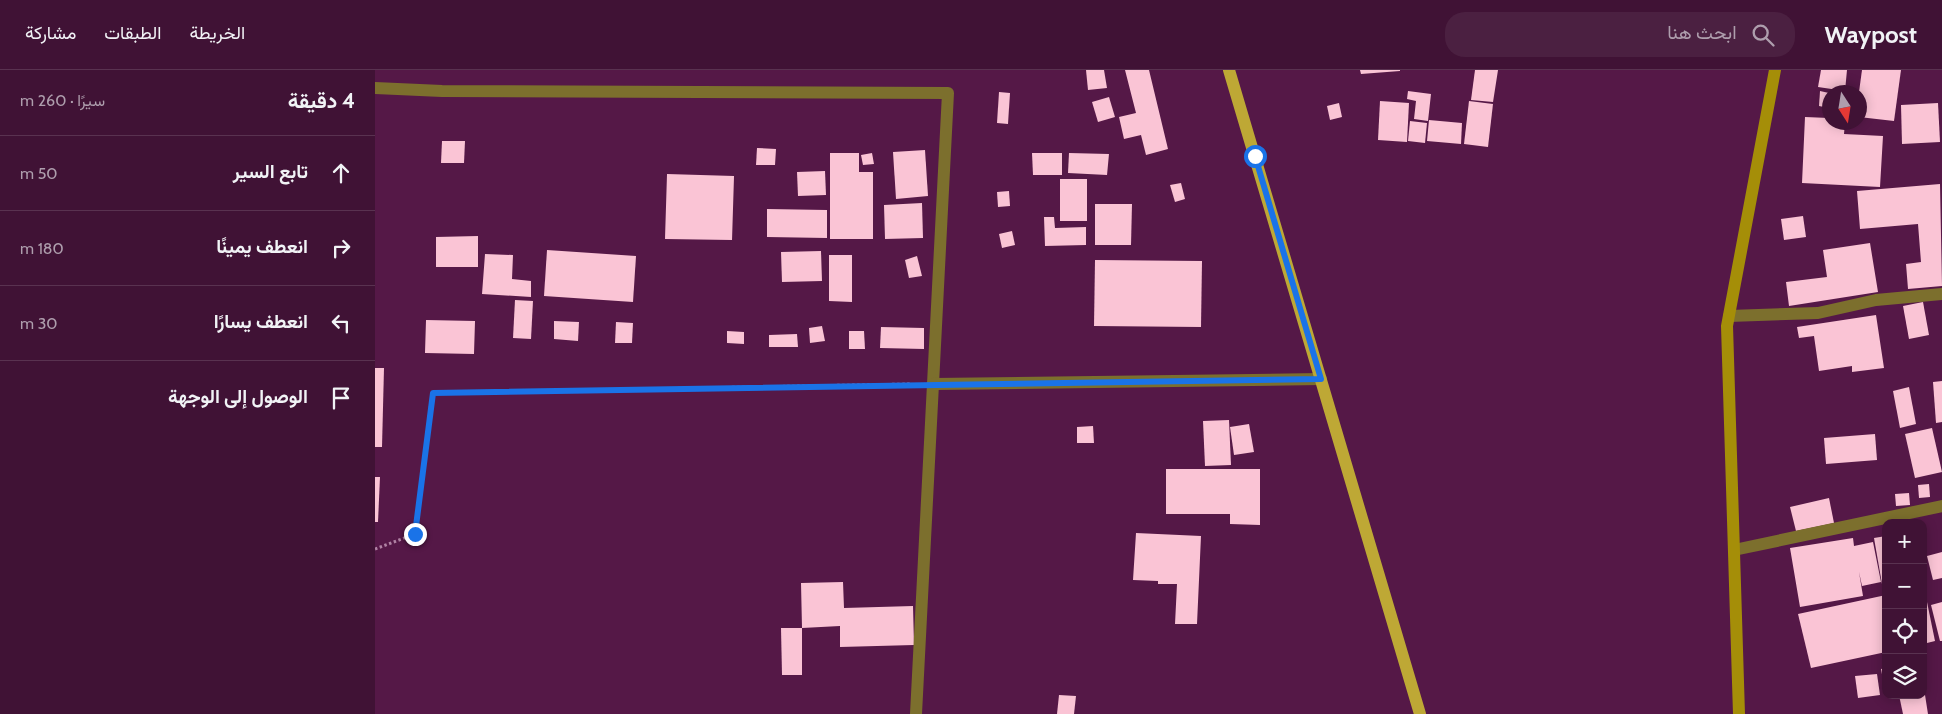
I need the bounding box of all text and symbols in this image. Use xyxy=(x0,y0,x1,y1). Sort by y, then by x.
search box xyxy=(1445,12,1795,57)
text: Waypost xyxy=(1825,20,1917,49)
text: ابحث هنا xyxy=(1667,21,1737,44)
icon: search xyxy=(1749,21,1777,49)
text: مشاركة xyxy=(25,22,76,44)
text: الطبقات xyxy=(104,22,161,44)
text: الخريطة xyxy=(189,22,245,44)
north arrow xyxy=(1822,85,1867,130)
text: 4 دقيقة xyxy=(288,88,355,113)
text: سيرًا · 260 m xyxy=(20,91,105,110)
route start xyxy=(1244,145,1267,168)
icon: ahead xyxy=(327,159,355,187)
text: تابع السير xyxy=(233,160,308,183)
text: 50 m xyxy=(20,164,57,183)
icon: right xyxy=(327,234,355,262)
text: انعطف يمينًا xyxy=(216,235,308,258)
text: 180 m xyxy=(20,239,64,258)
icon: left xyxy=(327,309,355,337)
text: انعطف يسارًا xyxy=(214,310,308,333)
text: 30 m xyxy=(20,314,57,333)
icon: arrive xyxy=(327,384,355,412)
text: الوصول إلى الوجهة xyxy=(168,385,308,408)
map controls xyxy=(1882,519,1927,699)
button: + xyxy=(1882,519,1927,564)
route end xyxy=(404,523,427,546)
button: − xyxy=(1882,564,1927,609)
button: locate xyxy=(1882,609,1927,654)
button: layers xyxy=(1882,654,1927,699)

